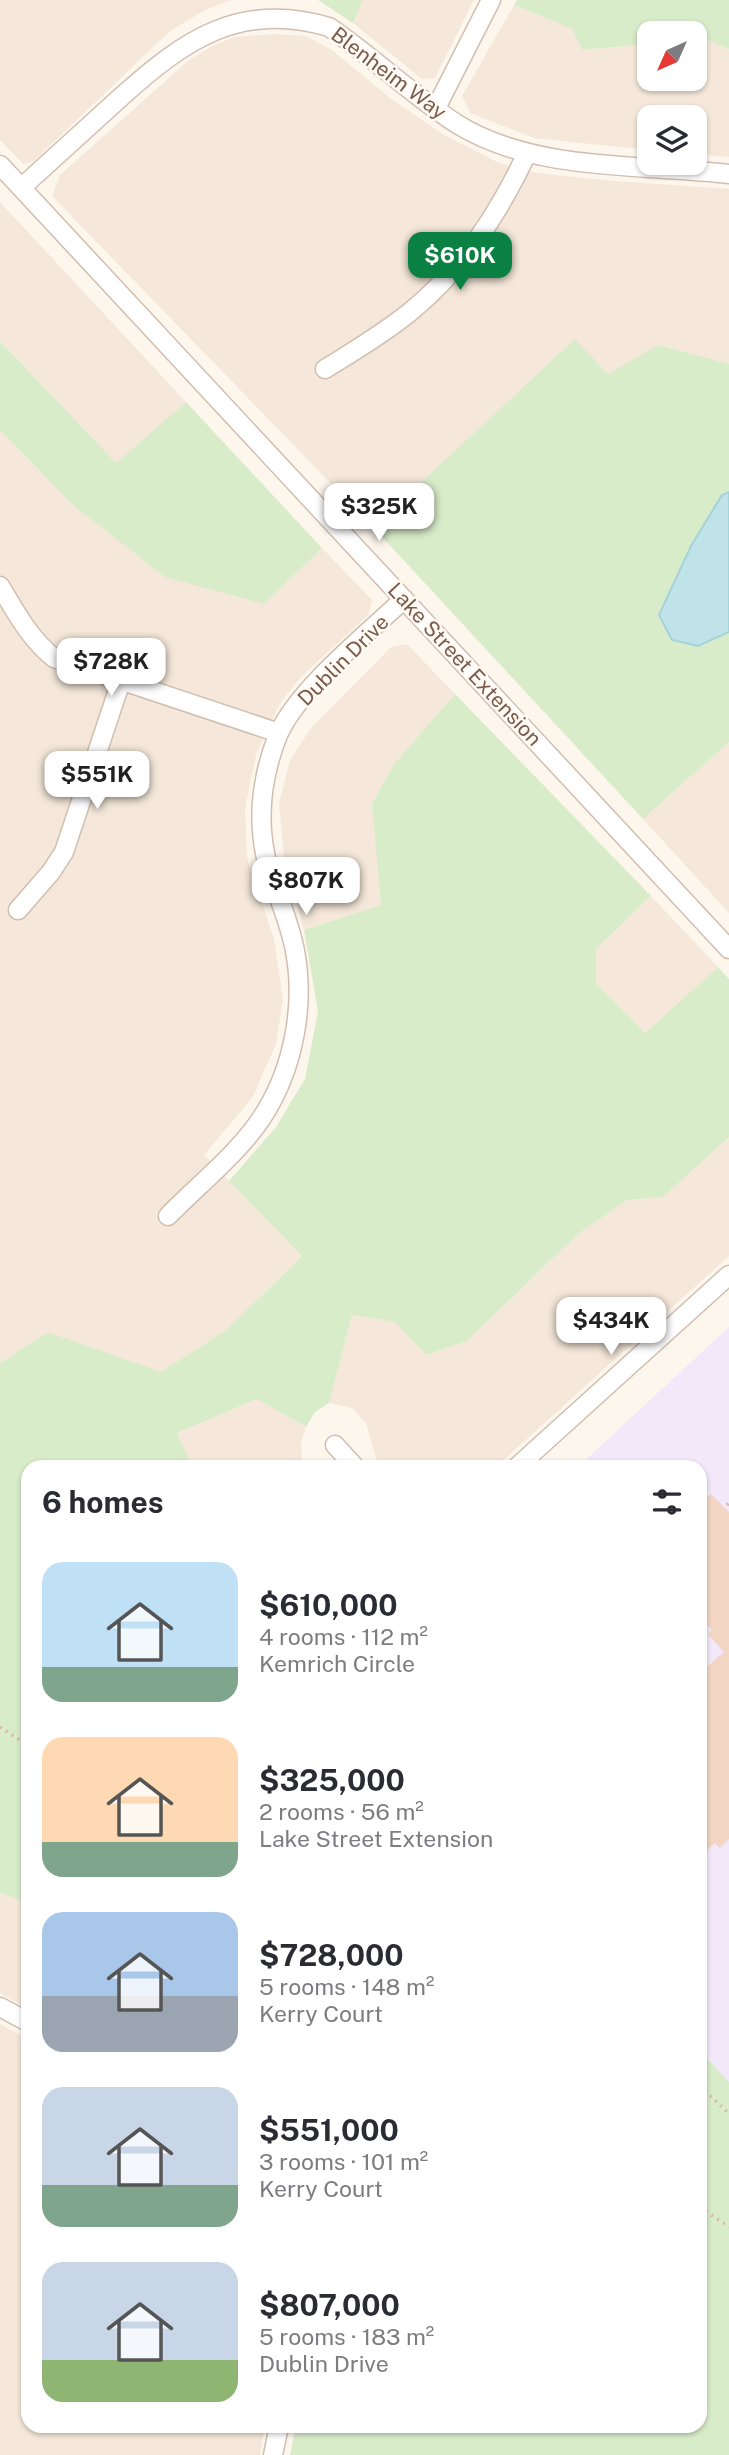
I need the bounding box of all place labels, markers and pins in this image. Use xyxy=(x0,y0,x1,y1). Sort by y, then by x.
pin: $610K xyxy=(411,232,509,292)
pin: $325K xyxy=(330,484,428,543)
pin: $728K xyxy=(62,638,160,698)
pin: $551K xyxy=(48,752,146,811)
pin: $807K xyxy=(257,858,355,917)
pin: $434K xyxy=(562,1298,660,1357)

